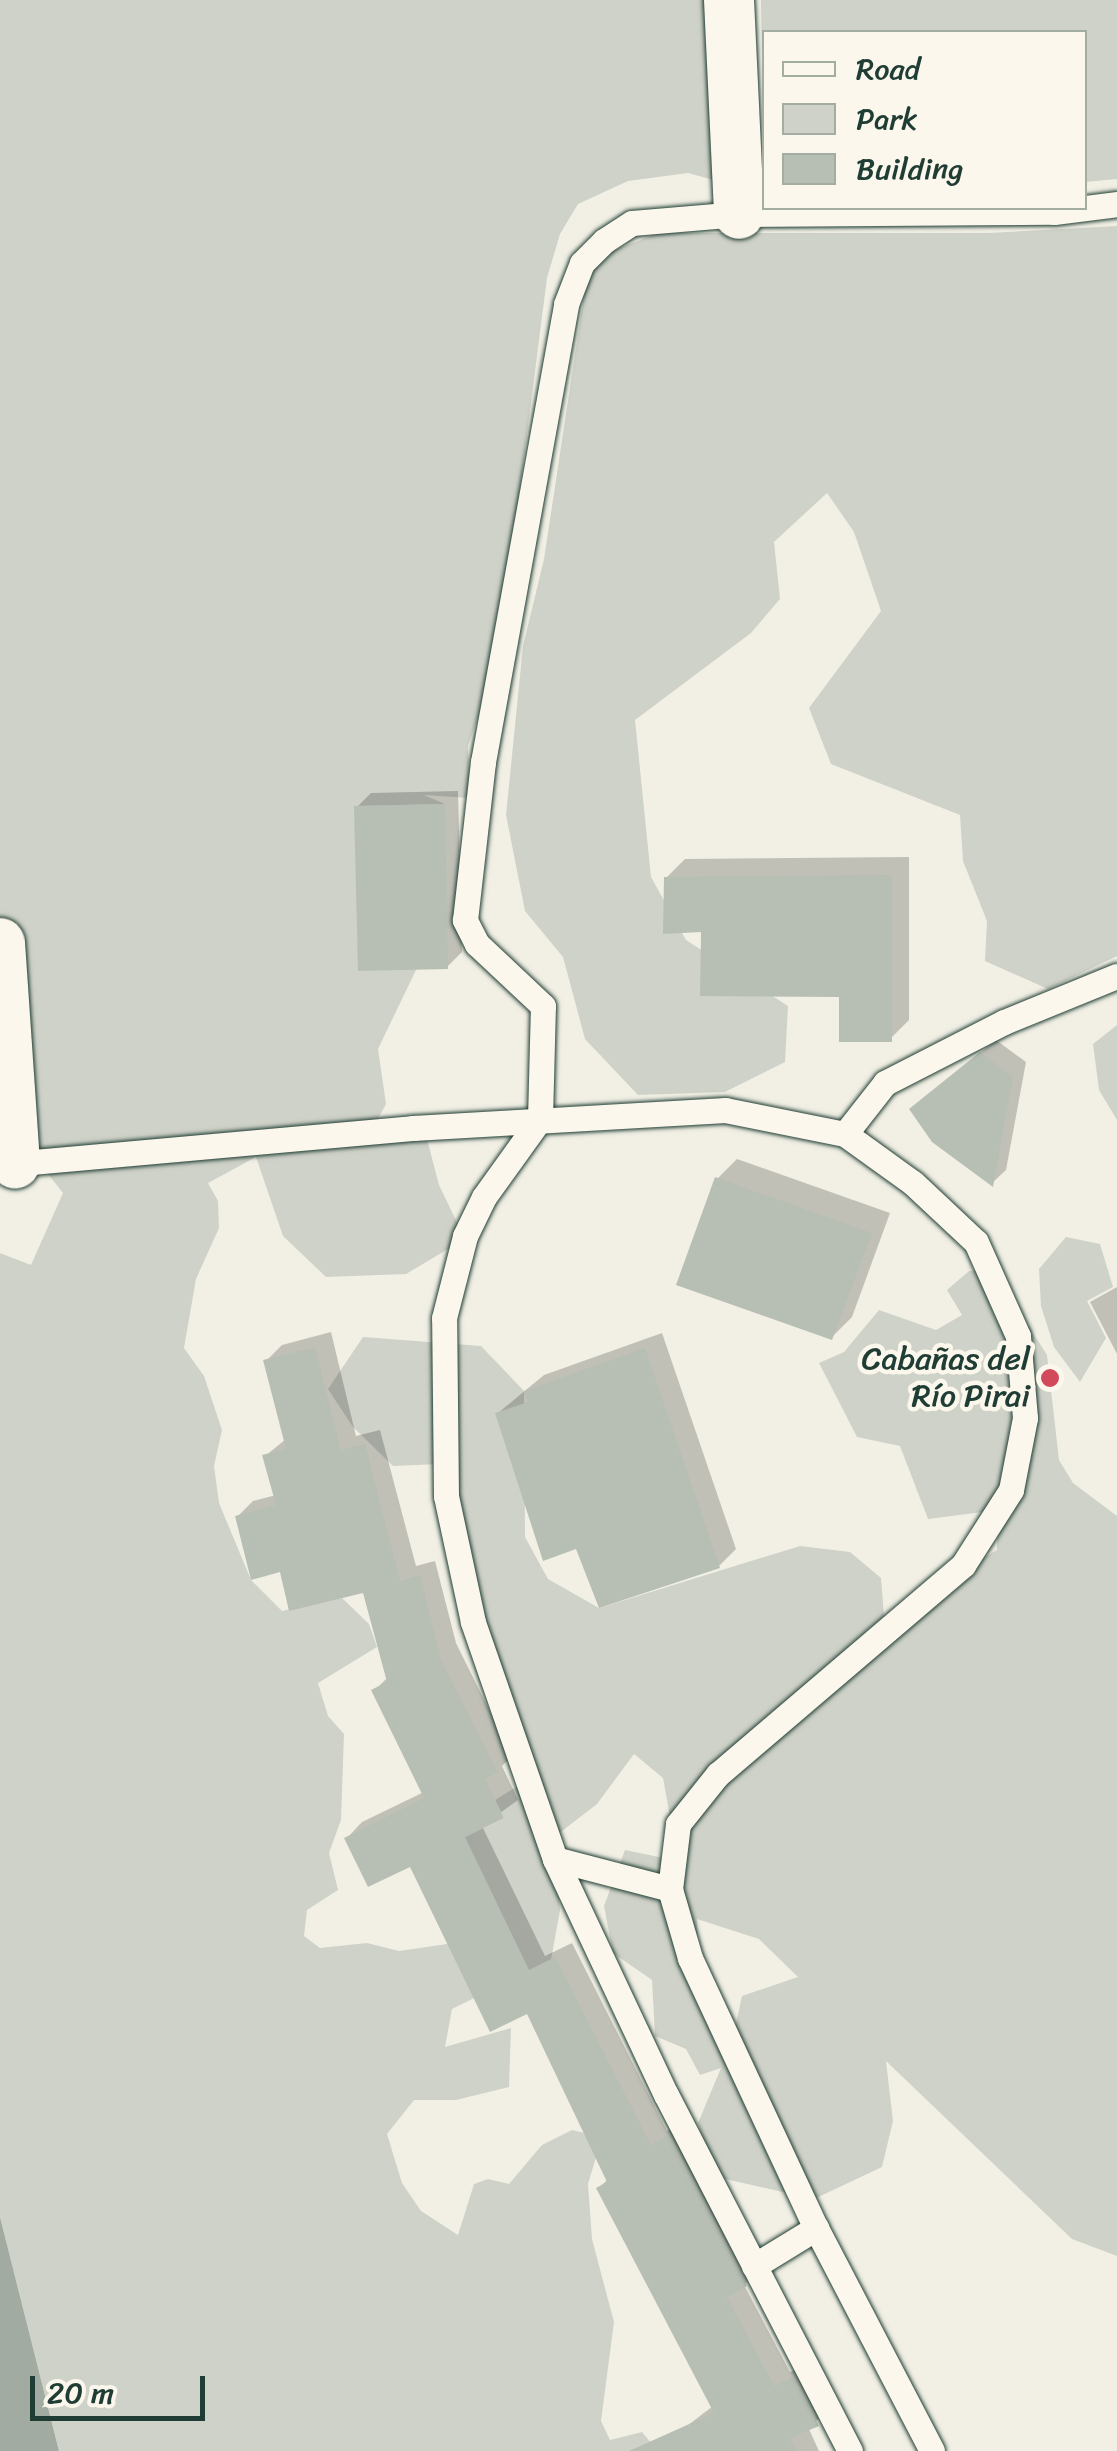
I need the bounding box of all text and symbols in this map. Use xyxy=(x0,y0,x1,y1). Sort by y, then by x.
legend xyxy=(762,30,1087,210)
text: Road xyxy=(856,42,920,96)
text: Park xyxy=(856,92,918,146)
text: Building xyxy=(856,142,963,196)
place label: Cabañas del Río Pirai xyxy=(862,1341,1030,1416)
marker: Cabañas del Río Pirai xyxy=(1039,1367,1061,1389)
scale bar xyxy=(35,2356,210,2418)
text: 20 m xyxy=(47,2366,114,2420)

